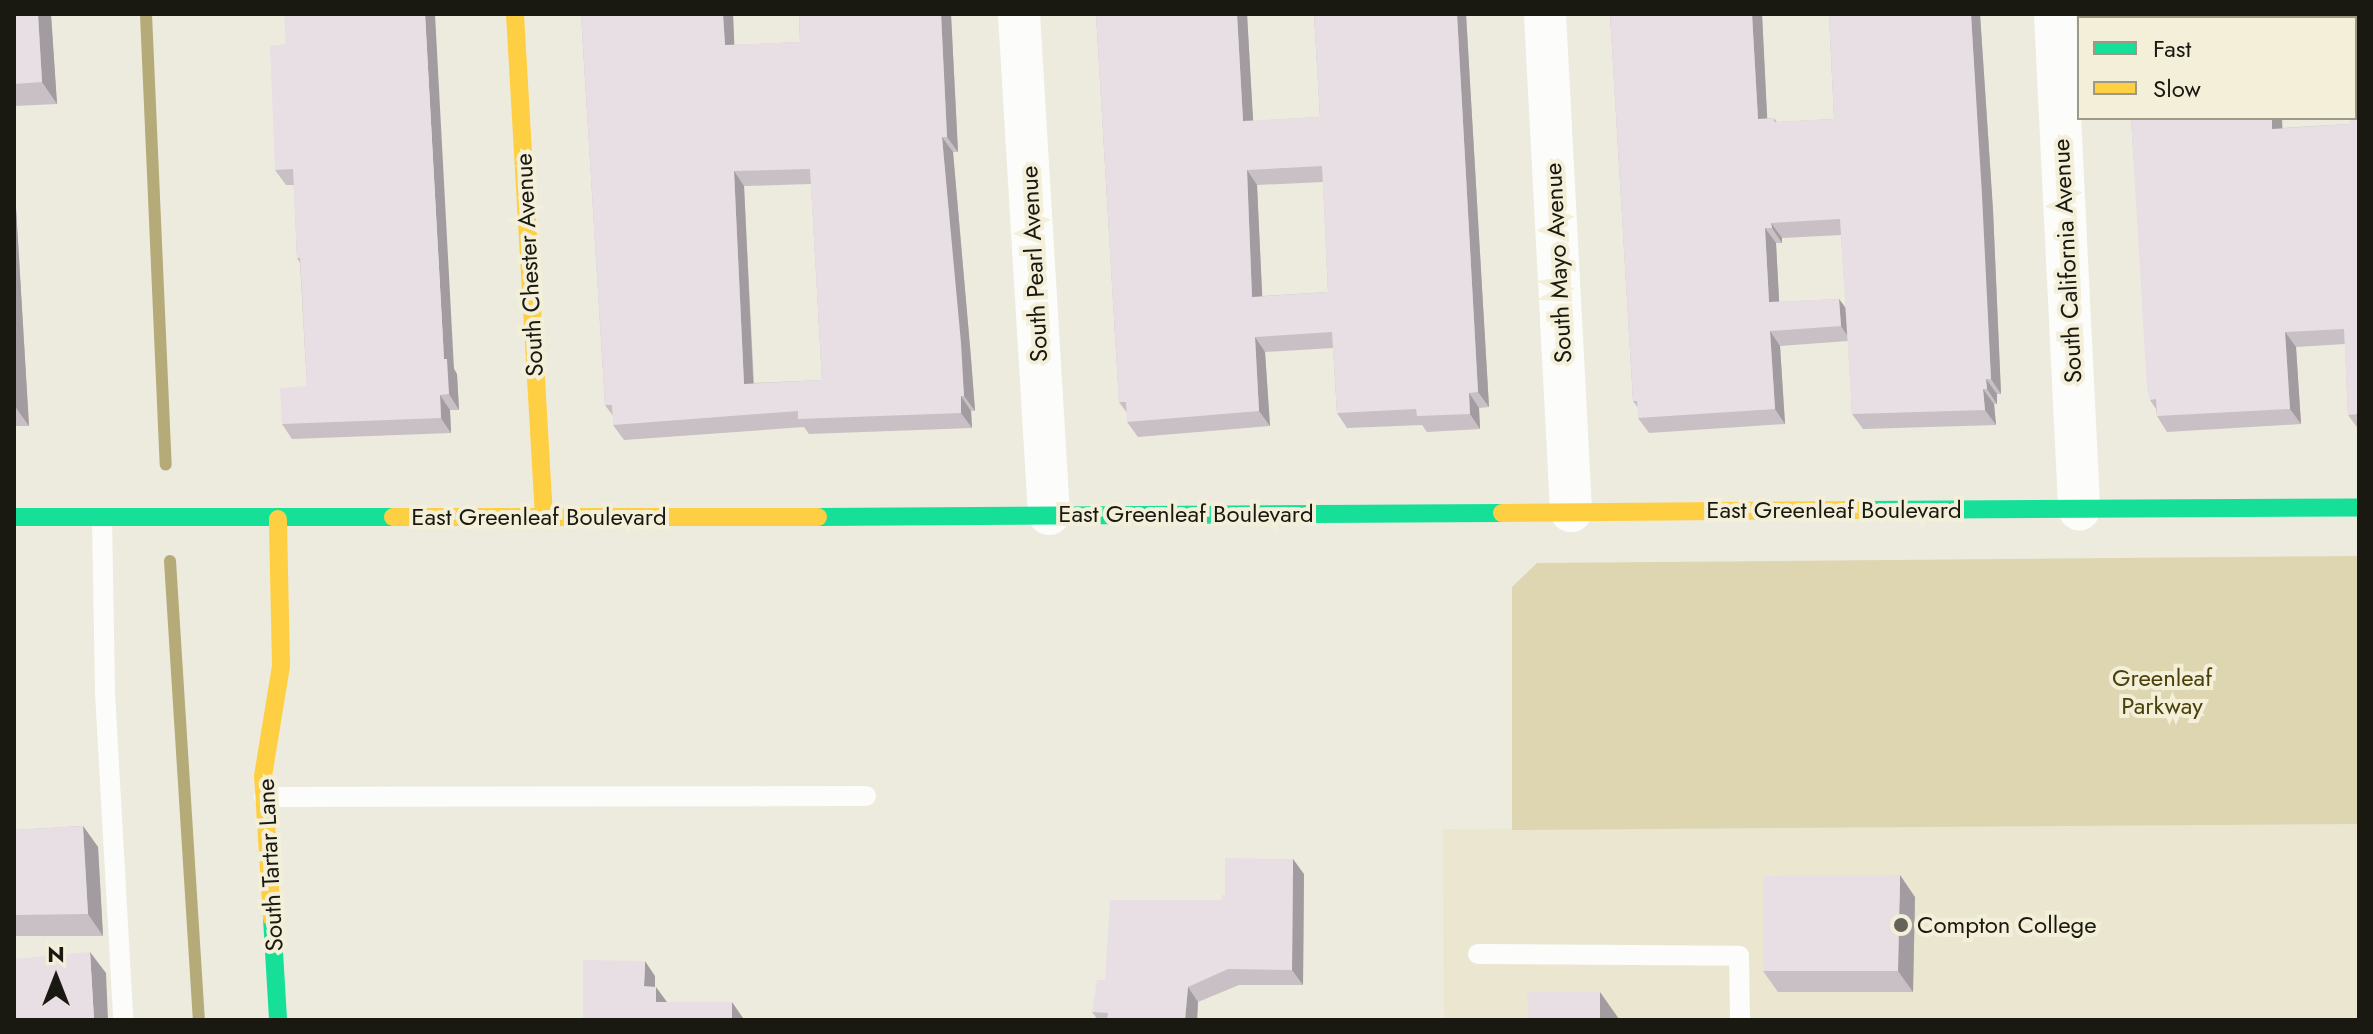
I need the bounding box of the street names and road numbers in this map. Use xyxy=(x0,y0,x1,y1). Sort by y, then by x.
street label: South California Avenue xyxy=(2046,138,2088,384)
street label: South Chester Avenue xyxy=(509,152,549,378)
street label: South Mayo Avenue xyxy=(1538,162,1578,364)
street label: South Pearl Avenue xyxy=(1014,165,1054,363)
street label: East Greenleaf Boulevard xyxy=(1706,496,1962,524)
street label: East Greenleaf Boulevard xyxy=(1058,500,1314,528)
street label: East Greenleaf Boulevard xyxy=(411,503,667,531)
street label: South Tartar Lane xyxy=(251,778,289,952)

